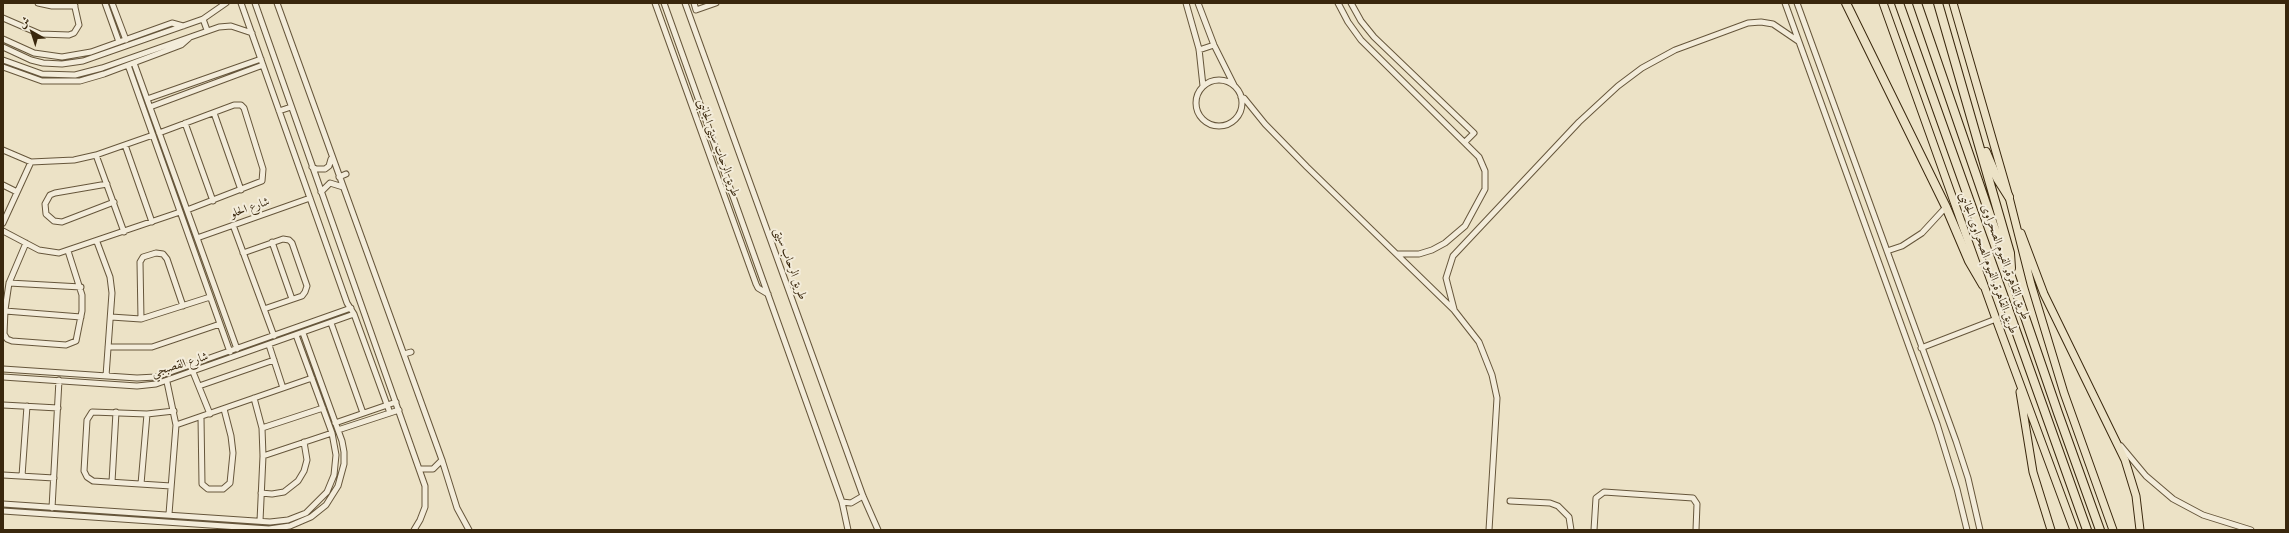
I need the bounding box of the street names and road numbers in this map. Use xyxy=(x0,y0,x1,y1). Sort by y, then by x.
street label: طريق الرحاب سيتى الجانبى xyxy=(694,97,742,199)
street label: طريق القاهرة, الفيوم الصحراوى الجانبى xyxy=(1956,190,2020,336)
street label: شارع الحلو xyxy=(229,195,271,221)
street label: طريق القاهرة, الفيوم الصحراوى xyxy=(1977,202,2033,322)
street label: طريق الرحاب سيتى xyxy=(770,226,810,302)
street label: شارع القصبجي xyxy=(150,350,210,380)

